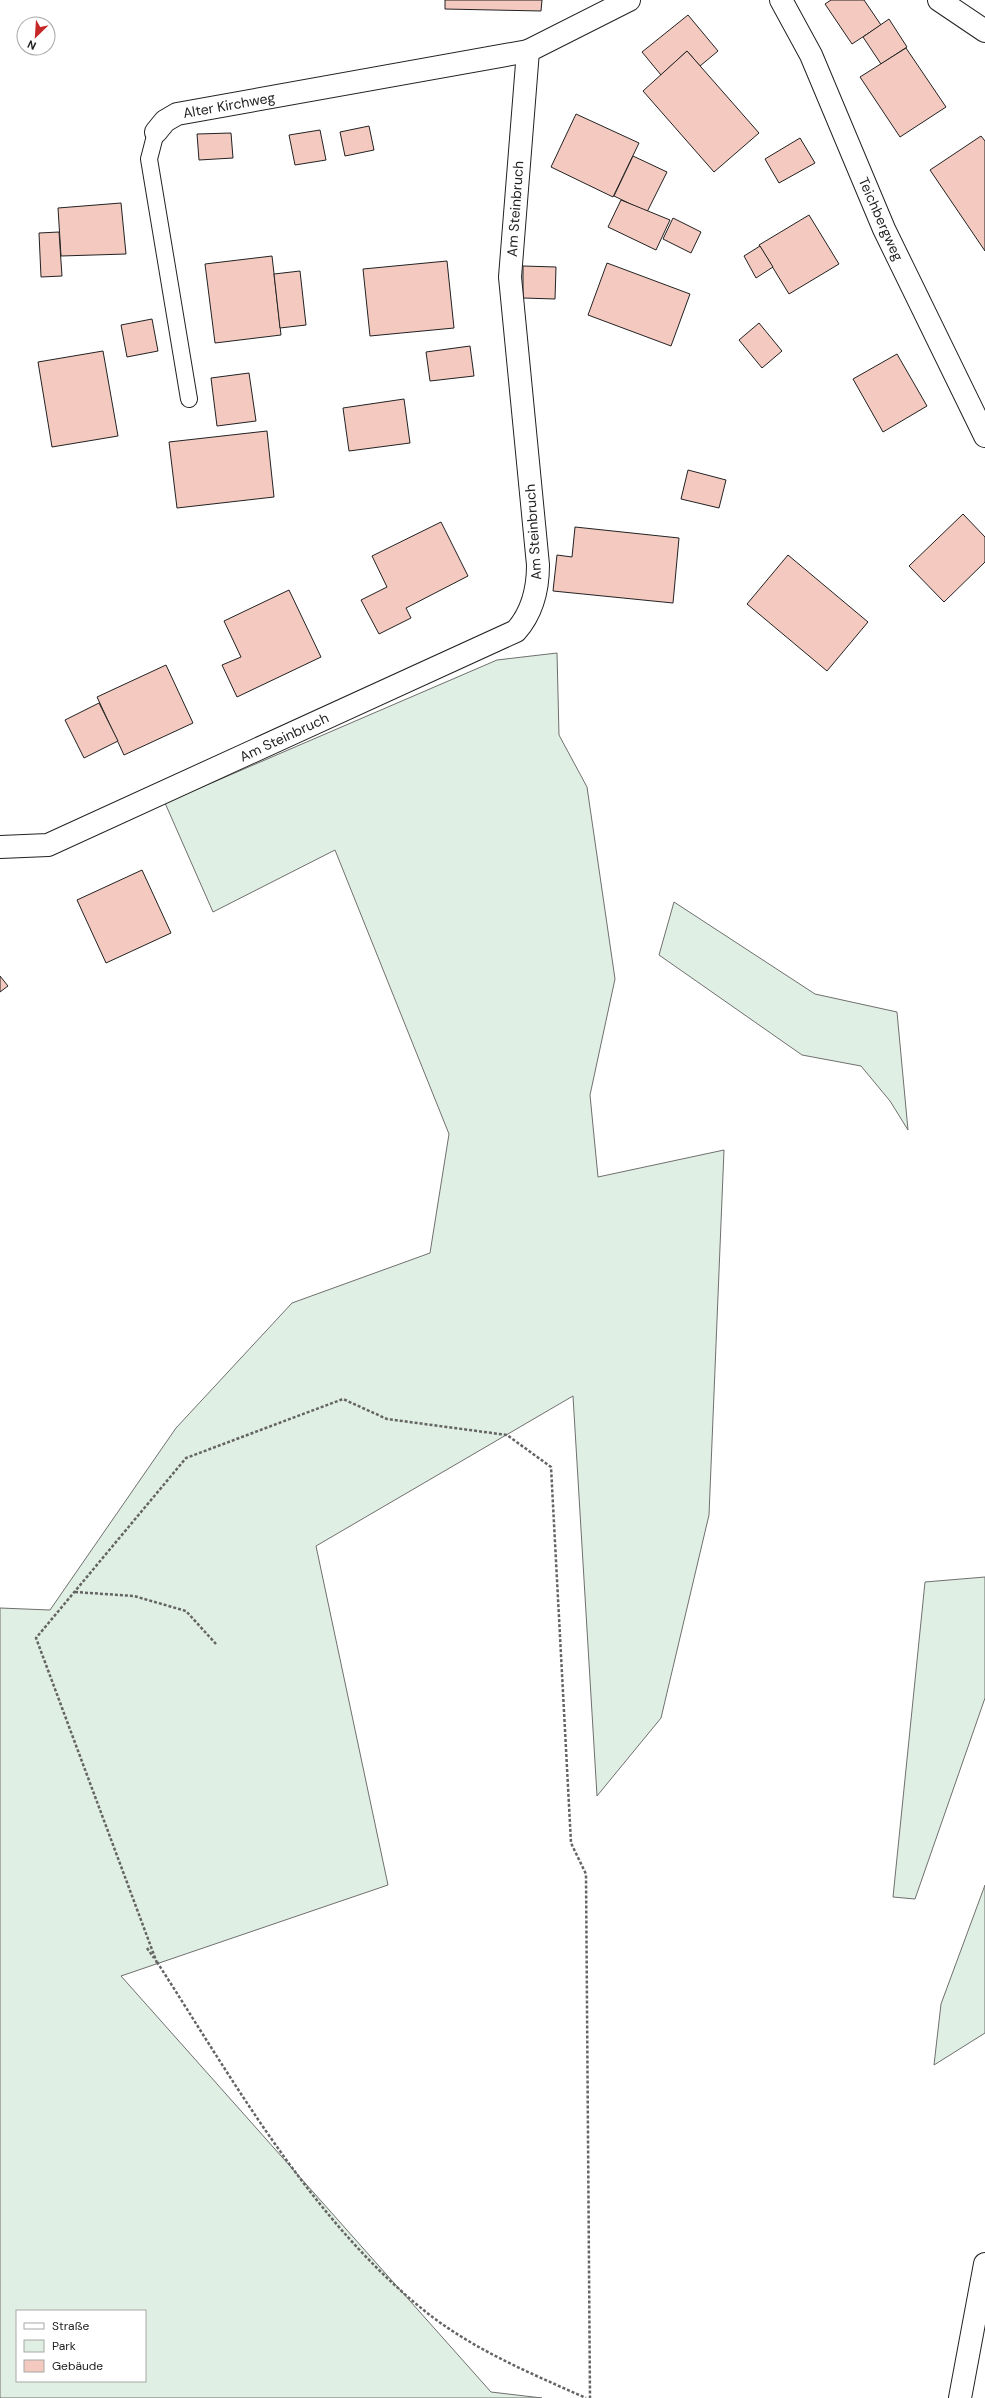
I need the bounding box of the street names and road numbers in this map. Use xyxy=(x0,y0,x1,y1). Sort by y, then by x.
street label: Alter Kirchweg xyxy=(182,88,277,122)
street label: Am Steinbruch xyxy=(503,160,527,258)
street label: Teichbergweg xyxy=(855,174,908,264)
street label: Am Steinbruch xyxy=(521,483,545,581)
street label: Am Steinbruch xyxy=(237,708,331,766)

